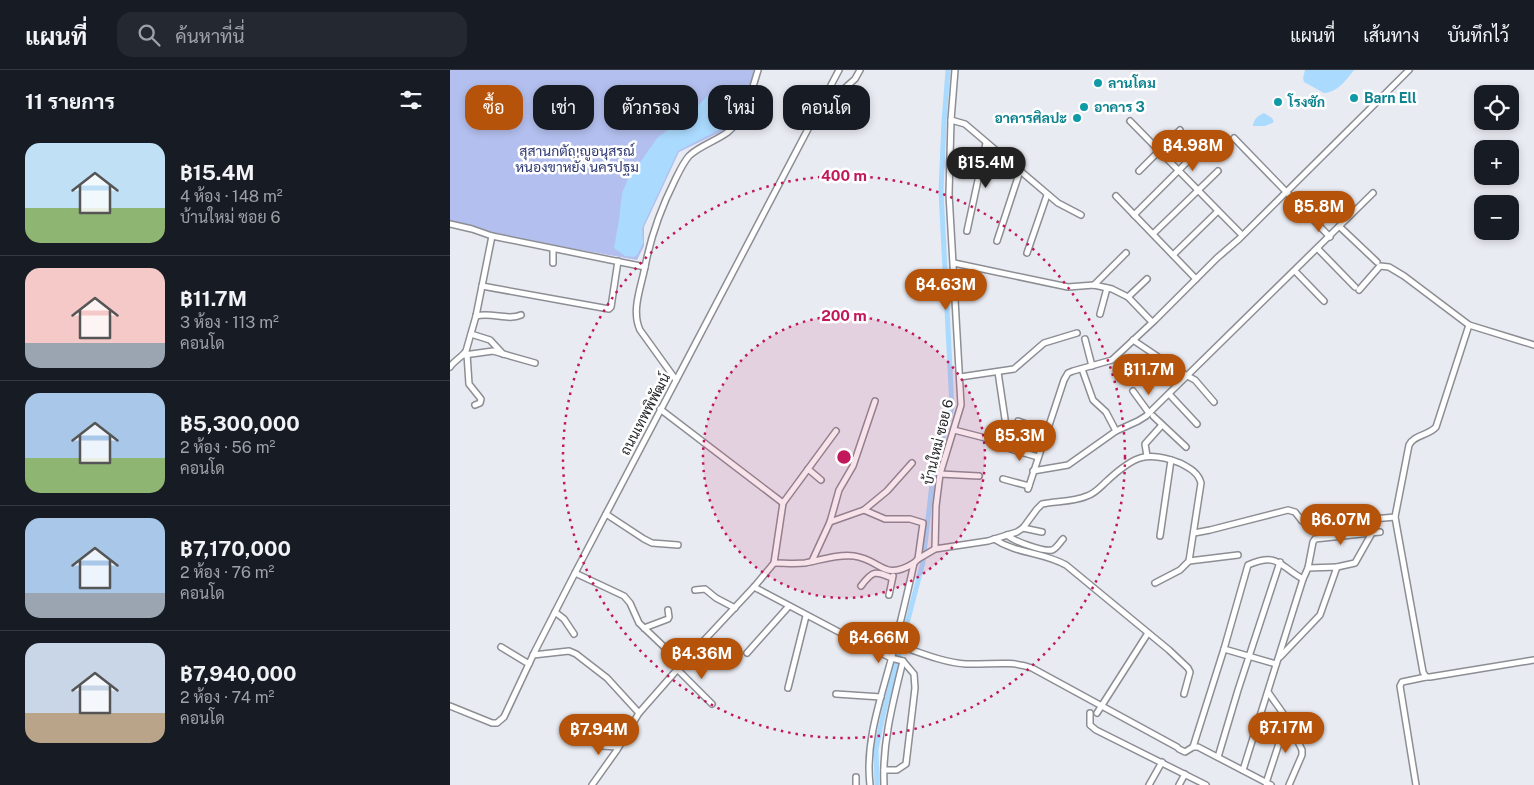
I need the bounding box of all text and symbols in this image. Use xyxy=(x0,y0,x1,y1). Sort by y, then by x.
search box xyxy=(117,12,467,57)
icon: search xyxy=(135,21,163,49)
text: แผนที่ xyxy=(25,22,87,50)
text: ค้นหาที่นี่ xyxy=(175,25,245,47)
text: แผนที่ xyxy=(1290,25,1335,46)
text: เส้นทาง xyxy=(1363,25,1419,46)
text: บันทึกไว้ xyxy=(1447,25,1509,46)
place label: ลานโดม xyxy=(1108,74,1156,91)
marker: ลานโดม xyxy=(1092,77,1104,89)
chip: ซื้อ xyxy=(465,85,523,130)
chip: เช่า xyxy=(533,85,594,130)
chip: ตัวกรอง xyxy=(604,85,698,130)
chip: ใหม่ xyxy=(708,85,773,130)
chip: คอนโด xyxy=(783,85,870,130)
map controls xyxy=(1474,85,1519,240)
button: locate xyxy=(1474,85,1519,130)
icon: filters xyxy=(397,86,425,114)
text: 11 รายการ xyxy=(25,89,115,114)
place label: Barn Ell xyxy=(1364,90,1417,106)
marker: Barn Ell xyxy=(1348,92,1360,104)
place label: โรงซัก xyxy=(1287,93,1325,110)
marker: โรงซัก xyxy=(1272,96,1284,108)
place label: อาคาร 3 xyxy=(1094,99,1145,115)
marker: อาคาร 3 xyxy=(1078,101,1090,113)
place label: อาคารศิลปะ xyxy=(994,110,1067,126)
marker: อาคารศิลปะ xyxy=(1071,112,1083,124)
pin: ฿4.98M xyxy=(1152,129,1234,172)
text: ฿4.98M xyxy=(1163,136,1223,155)
button: + xyxy=(1474,140,1519,185)
park label: สุสานกตัญญูอนุสรณ์ หนองขาหยั่ง นครปฐม xyxy=(515,142,639,176)
pin: ฿15.4M xyxy=(945,146,1027,189)
text: ฿15.4M xyxy=(958,153,1014,172)
text: ฿15.4M xyxy=(180,160,254,185)
icon: home xyxy=(65,163,125,223)
text: 400 m xyxy=(821,167,867,184)
text: 4 ห้อง · 148 m² xyxy=(180,187,283,206)
pin: ฿5.8M xyxy=(1284,190,1354,233)
button: − xyxy=(1474,195,1519,240)
text: ฿5.8M xyxy=(1294,197,1344,216)
text: บ้านใหม่ ซอย 6 xyxy=(180,208,280,227)
pin: ฿4.63M xyxy=(905,268,987,311)
text: ฿4.63M xyxy=(916,275,976,294)
text: ฿11.7M xyxy=(180,286,247,311)
icon: home xyxy=(65,288,125,348)
text: 200 m xyxy=(821,307,867,324)
text: 3 ห้อง · 113 m² xyxy=(180,313,279,332)
text: คอนโด xyxy=(180,334,225,353)
pin: ฿11.7M xyxy=(1108,354,1190,396)
text: ฿11.7M xyxy=(1123,360,1175,379)
street label: ถนนเทพพิพัฒน์ xyxy=(616,370,673,458)
street label: บ้านใหม่ ซอย 6 xyxy=(919,397,956,487)
text: ฿5,300,000 xyxy=(180,411,300,436)
icon: home xyxy=(65,413,125,473)
pin: ฿5.3M xyxy=(985,420,1055,462)
text: ฿5.3M xyxy=(995,426,1045,445)
text: 2 ห้อง · 56 m² xyxy=(180,438,275,457)
centre of rings xyxy=(835,448,853,466)
text: คอนโด xyxy=(180,459,225,478)
pin: ฿6.07M xyxy=(1300,504,1382,546)
text: ฿6.07M xyxy=(1311,510,1371,529)
text: ฿7,170,000 xyxy=(180,536,291,561)
icon: home xyxy=(65,538,125,598)
text: 2 ห้อง · 76 m² xyxy=(180,563,274,582)
text: คอนโด xyxy=(180,584,225,603)
pin: ฿4.66M xyxy=(838,622,920,664)
text: ฿4.66M xyxy=(849,628,909,647)
pin: ฿4.36M xyxy=(661,638,743,680)
text: ฿4.36M xyxy=(672,644,732,663)
text: ฿7,940,000 xyxy=(180,661,297,686)
icon: home xyxy=(65,663,125,723)
text: 2 ห้อง · 74 m² xyxy=(180,688,274,707)
text: คอนโด xyxy=(180,709,225,728)
pin: ฿7.17M xyxy=(1245,712,1327,754)
pin: ฿7.94M xyxy=(558,714,640,756)
text: ฿7.17M xyxy=(1259,718,1313,737)
text: ฿7.94M xyxy=(570,720,628,739)

